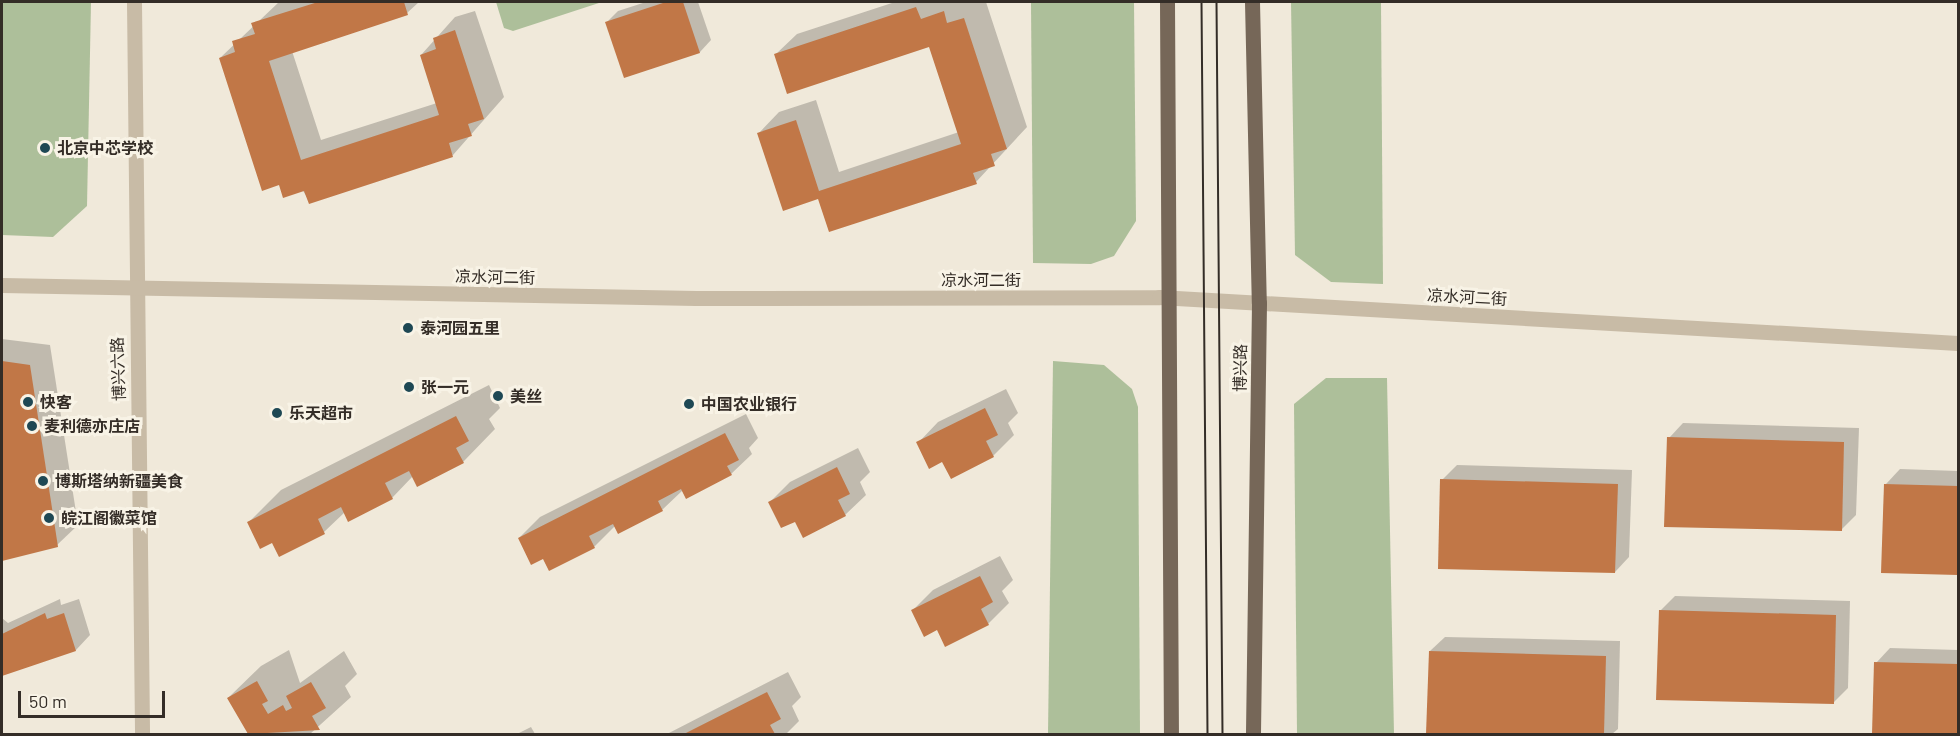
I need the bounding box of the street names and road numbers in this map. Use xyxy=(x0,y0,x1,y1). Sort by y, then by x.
street label: 凉水河二街 xyxy=(455,267,535,287)
street label: 凉水河二街 xyxy=(941,270,1021,290)
street label: 凉水河二街 xyxy=(1427,285,1507,309)
street label: 博兴六路 xyxy=(107,337,129,401)
street label: 博兴路 xyxy=(1230,344,1250,392)

